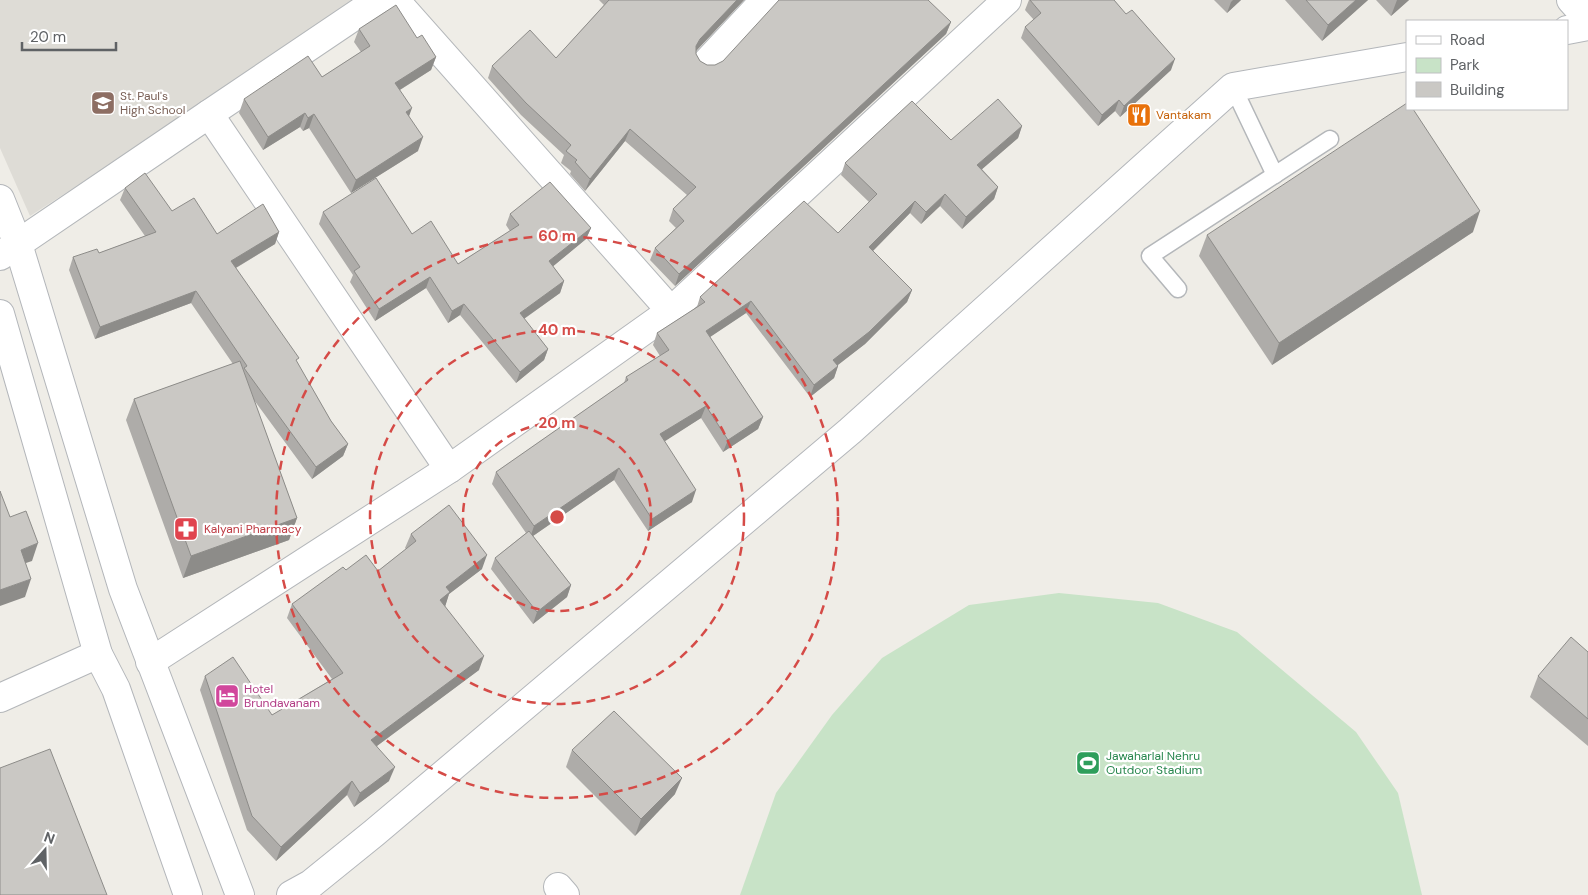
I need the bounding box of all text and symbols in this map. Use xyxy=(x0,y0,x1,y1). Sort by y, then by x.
scale bar xyxy=(22,20,116,52)
legend xyxy=(1406,20,1568,110)
text: 20 m xyxy=(30,27,66,47)
text: Road xyxy=(1450,30,1485,50)
text: Park xyxy=(1450,55,1480,75)
text: Building xyxy=(1450,80,1505,100)
place label: St. Paul's High School xyxy=(120,88,185,118)
school or university icon: St. Paul's High School xyxy=(90,90,116,116)
restaurant icon: Vantakam xyxy=(1126,102,1152,128)
place label: Vantakam xyxy=(1156,107,1211,123)
text: 60 m xyxy=(538,226,576,246)
text: 40 m xyxy=(538,320,576,340)
text: 20 m xyxy=(539,413,575,433)
centre of rings xyxy=(548,508,566,526)
pharmacy icon: Kalyani Pharmacy xyxy=(173,516,199,542)
place label: Kalyani Pharmacy xyxy=(204,521,302,537)
place label: Hotel Brundavanam xyxy=(244,681,320,711)
hotel icon: Hotel Brundavanam xyxy=(214,683,240,709)
place label: Jawaharlal Nehru Outdoor Stadium xyxy=(1106,748,1202,778)
sports icon: Jawaharlal Nehru Outdoor Stadium xyxy=(1075,750,1101,776)
north arrow xyxy=(20,825,70,875)
text: N xyxy=(42,828,57,848)

